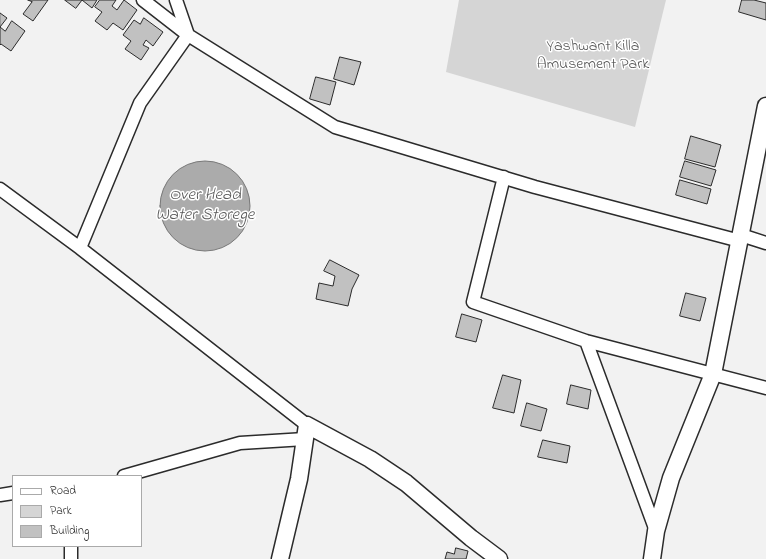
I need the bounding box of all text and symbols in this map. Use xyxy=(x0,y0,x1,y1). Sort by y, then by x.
park label: Yashwant Killa Amusement Park xyxy=(537,37,649,75)
water label: Over Head Water Storege xyxy=(156,186,254,226)
legend xyxy=(12,475,142,547)
text: Road xyxy=(50,482,76,500)
text: Park xyxy=(50,502,72,520)
text: Building xyxy=(50,522,89,540)

